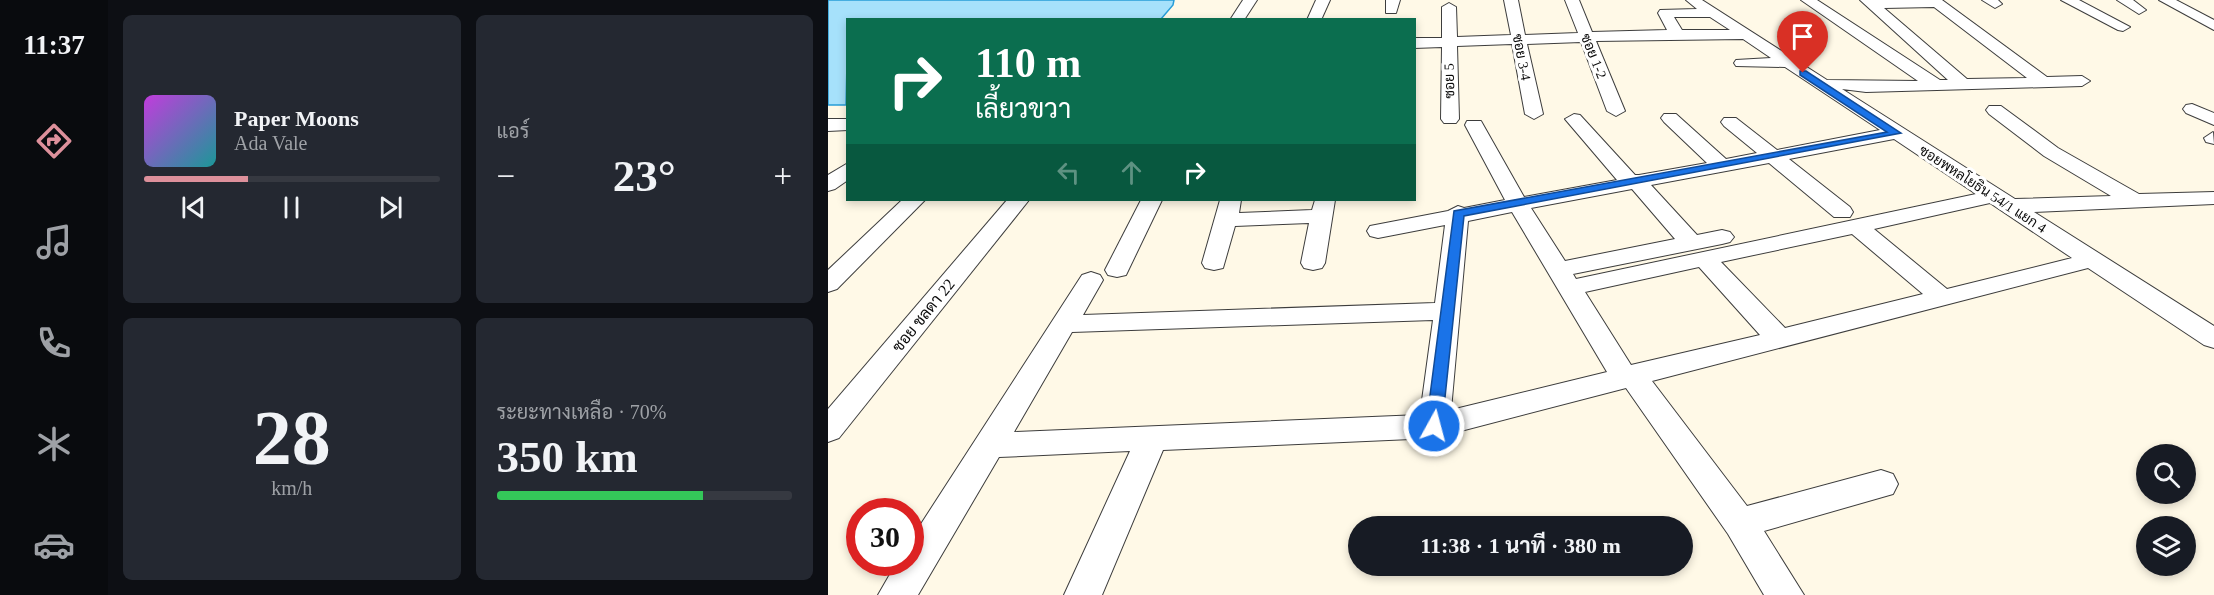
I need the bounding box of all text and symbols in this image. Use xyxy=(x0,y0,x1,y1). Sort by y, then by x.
pin xyxy=(1777,11,1828,73)
icon: arrive xyxy=(1786,20,1819,53)
text: 11:37 xyxy=(23,30,85,60)
street label: ซอย 1-2 xyxy=(1578,32,1609,81)
street label: ซอย 3-4 xyxy=(1510,33,1533,82)
text: 110 m xyxy=(975,40,1081,86)
icon: right xyxy=(876,42,954,120)
street label: ซอย 5 xyxy=(1442,63,1457,99)
text: เลี้ยวขวา xyxy=(975,94,1071,124)
text: Paper Moons xyxy=(234,106,359,131)
icon: directions xyxy=(33,120,75,162)
text: แอร์ xyxy=(497,120,530,142)
text: Ada Vale xyxy=(234,132,308,154)
street label: ซอยพหลโยธิน 54/1 แยก 4 xyxy=(1916,142,2050,236)
text: 23° xyxy=(613,151,676,201)
icon: left xyxy=(1052,156,1085,189)
icon: ahead xyxy=(1115,156,1148,189)
icon: right xyxy=(1178,156,1211,189)
text: − xyxy=(497,158,515,194)
text: + xyxy=(773,158,792,194)
icon: previous xyxy=(177,191,210,224)
icon: pause xyxy=(275,191,308,224)
icon: next xyxy=(374,191,407,224)
icon: music xyxy=(33,221,75,263)
street label: ซอย ชลดา 22 xyxy=(889,276,958,355)
icon: phone xyxy=(33,322,75,364)
text: 28 xyxy=(253,394,331,481)
position arrow xyxy=(1402,394,1466,458)
text: ระยะทางเหลือ · 70% xyxy=(497,401,666,423)
icon: climate xyxy=(33,423,75,465)
text: 350 km xyxy=(497,432,638,482)
map controls xyxy=(2136,444,2196,576)
button: search xyxy=(2136,444,2196,504)
text: km/h xyxy=(271,477,312,499)
speed limit sign: 30 xyxy=(846,498,924,576)
button: layers xyxy=(2136,516,2196,576)
icon: car xyxy=(33,524,75,566)
text: 11:38 · 1 นาที · 380 m xyxy=(1420,533,1621,558)

